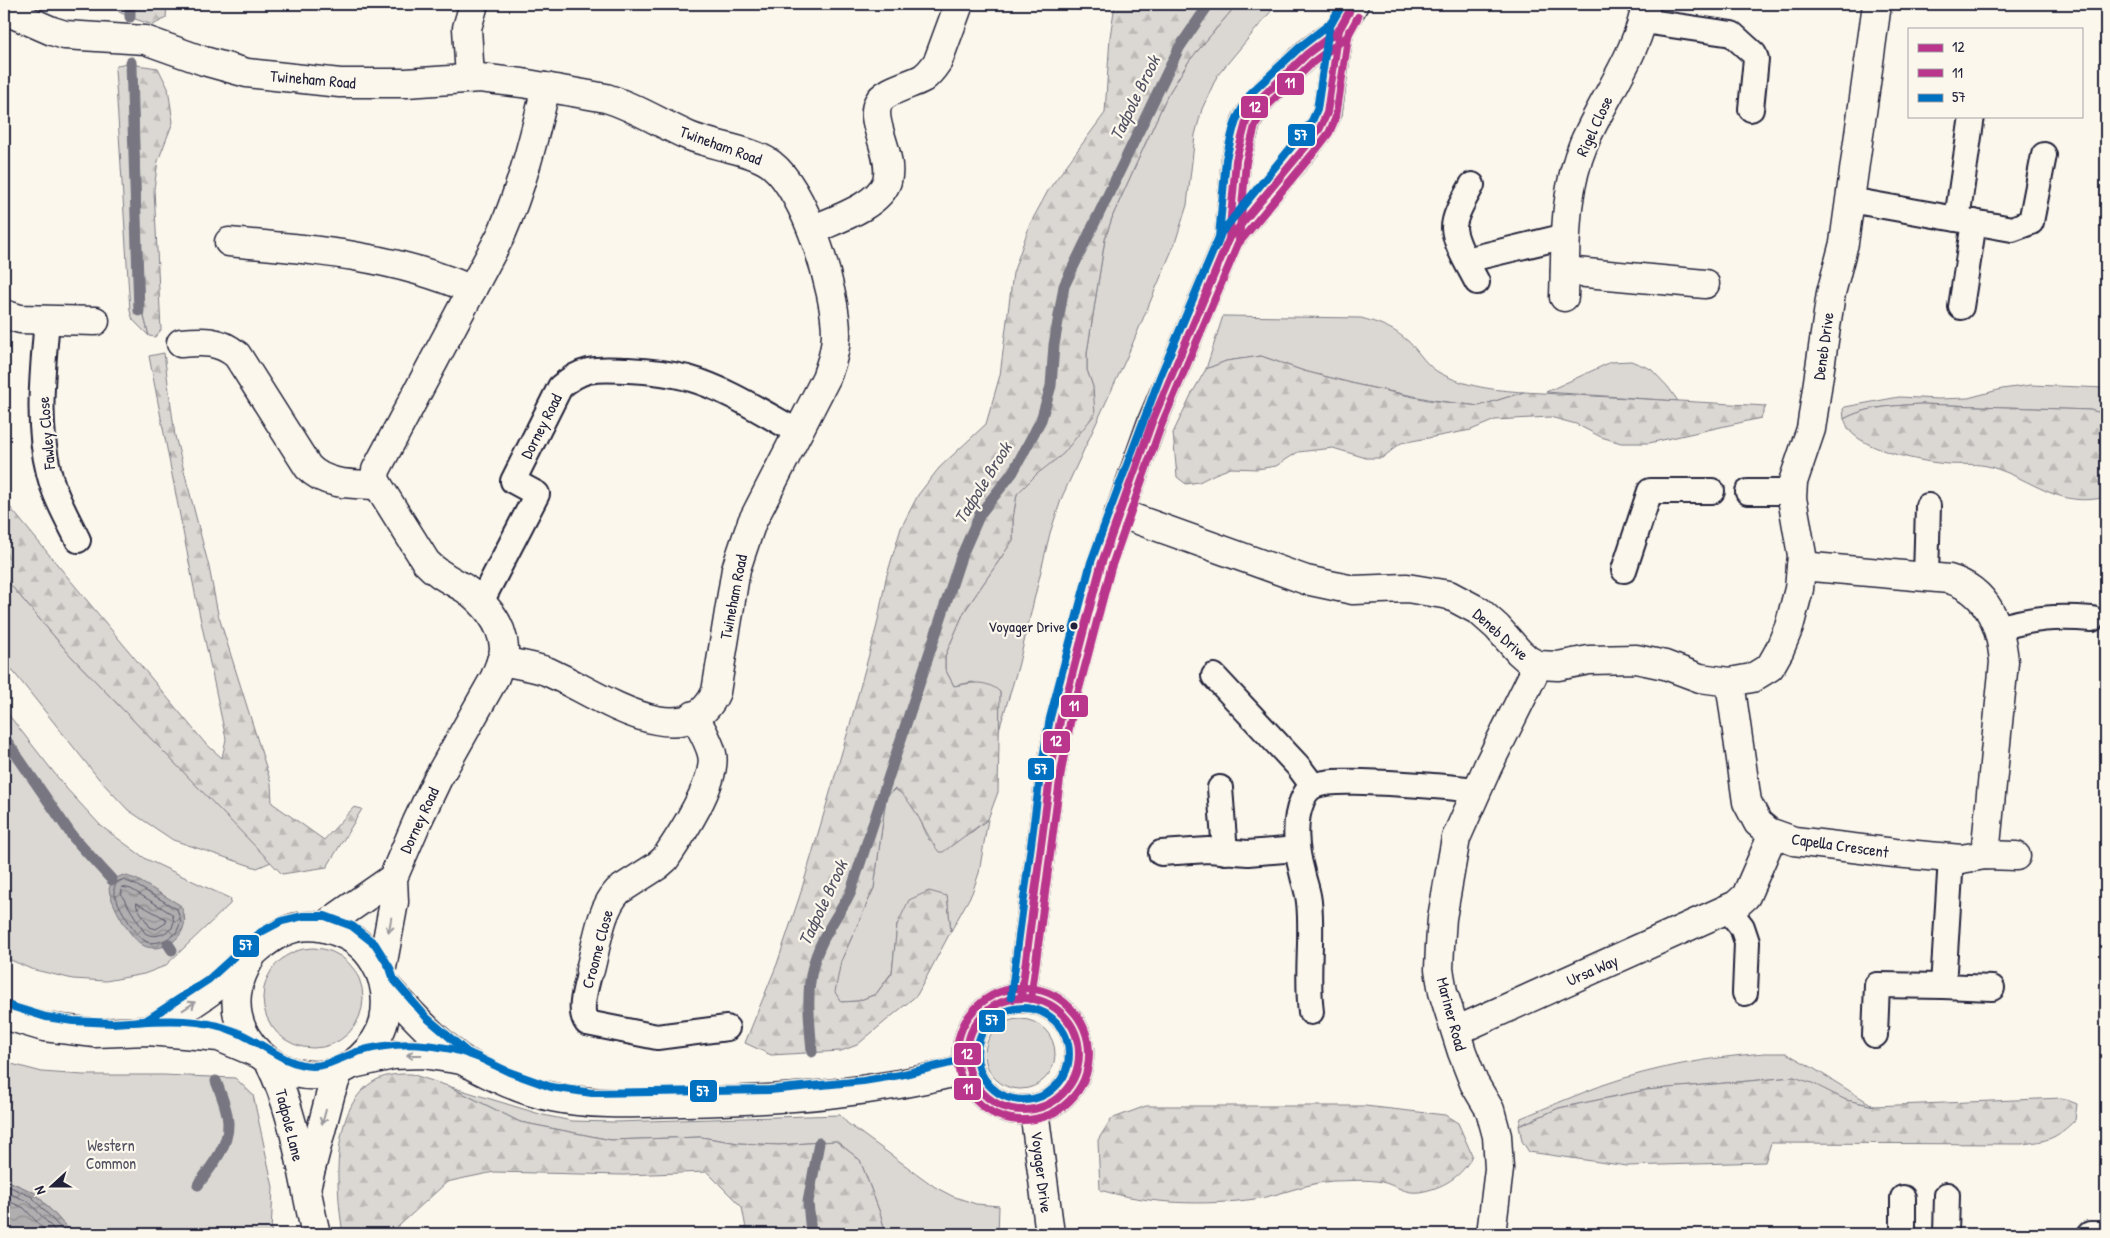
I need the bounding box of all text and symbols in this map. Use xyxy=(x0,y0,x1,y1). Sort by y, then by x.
legend xyxy=(1908,28,2082,118)
text: 12 xyxy=(1952,36,1964,57)
water label: Tadpole Brook xyxy=(1103,50,1167,144)
text: 11 xyxy=(1952,62,1963,83)
street label: Twineham Road xyxy=(269,64,357,94)
line badge: 11 xyxy=(1276,72,1305,96)
text: 11 xyxy=(1285,73,1295,92)
text: 57 xyxy=(1952,86,1966,107)
street label: Rigel Close xyxy=(1570,92,1618,160)
line badge: 12 xyxy=(1240,95,1269,119)
text: 12 xyxy=(1249,97,1261,116)
street label: Twineham Road xyxy=(677,120,765,170)
line badge: 57 xyxy=(1287,123,1316,147)
text: 57 xyxy=(1295,125,1307,144)
street label: Deneb Drive xyxy=(1807,310,1839,381)
street label: Dorney Road xyxy=(515,390,567,462)
street label: Fawley Close xyxy=(32,395,60,471)
water label: Tadpole Brook xyxy=(948,436,1018,528)
street label: Twineham Road xyxy=(714,553,752,641)
street label: Deneb Drive xyxy=(1468,603,1534,665)
place label: Voyager Drive xyxy=(988,616,1065,637)
marker: Voyager Drive xyxy=(1069,621,1079,631)
line badge: 11 xyxy=(1060,694,1089,718)
text: 11 xyxy=(1069,696,1079,715)
line badge: 12 xyxy=(1042,730,1071,754)
text: 12 xyxy=(1050,731,1062,750)
line badge: 57 xyxy=(1027,757,1055,781)
text: 57 xyxy=(1035,759,1047,778)
street label: Dorney Road xyxy=(394,783,444,857)
street label: Capella Crescent xyxy=(1790,827,1890,863)
water label: Tadpole Brook xyxy=(792,855,854,950)
street label: Croome Close xyxy=(576,907,618,991)
one-way arrow xyxy=(384,917,394,933)
line badge: 57 xyxy=(232,934,260,958)
text: 57 xyxy=(240,935,252,954)
street label: Ursa Way xyxy=(1563,949,1621,991)
street label: Mariner Road xyxy=(1432,975,1472,1053)
one-way arrow xyxy=(182,1000,196,1010)
line badge: 57 xyxy=(978,1009,1006,1033)
text: 57 xyxy=(986,1010,998,1029)
line badge: 12 xyxy=(953,1042,982,1066)
text: 12 xyxy=(961,1044,973,1063)
one-way arrow xyxy=(406,1050,422,1059)
line badge: 11 xyxy=(953,1077,982,1101)
line badge: 57 xyxy=(689,1079,718,1103)
text: 11 xyxy=(963,1079,973,1098)
text: 57 xyxy=(697,1081,709,1100)
street label: Tadpole Lane xyxy=(270,1087,310,1164)
one-way arrow xyxy=(319,1108,328,1124)
street label: Voyager Drive xyxy=(1026,1130,1058,1215)
park label: Western Common xyxy=(86,1134,136,1174)
north arrow xyxy=(28,1160,78,1210)
text: N xyxy=(29,1183,50,1198)

